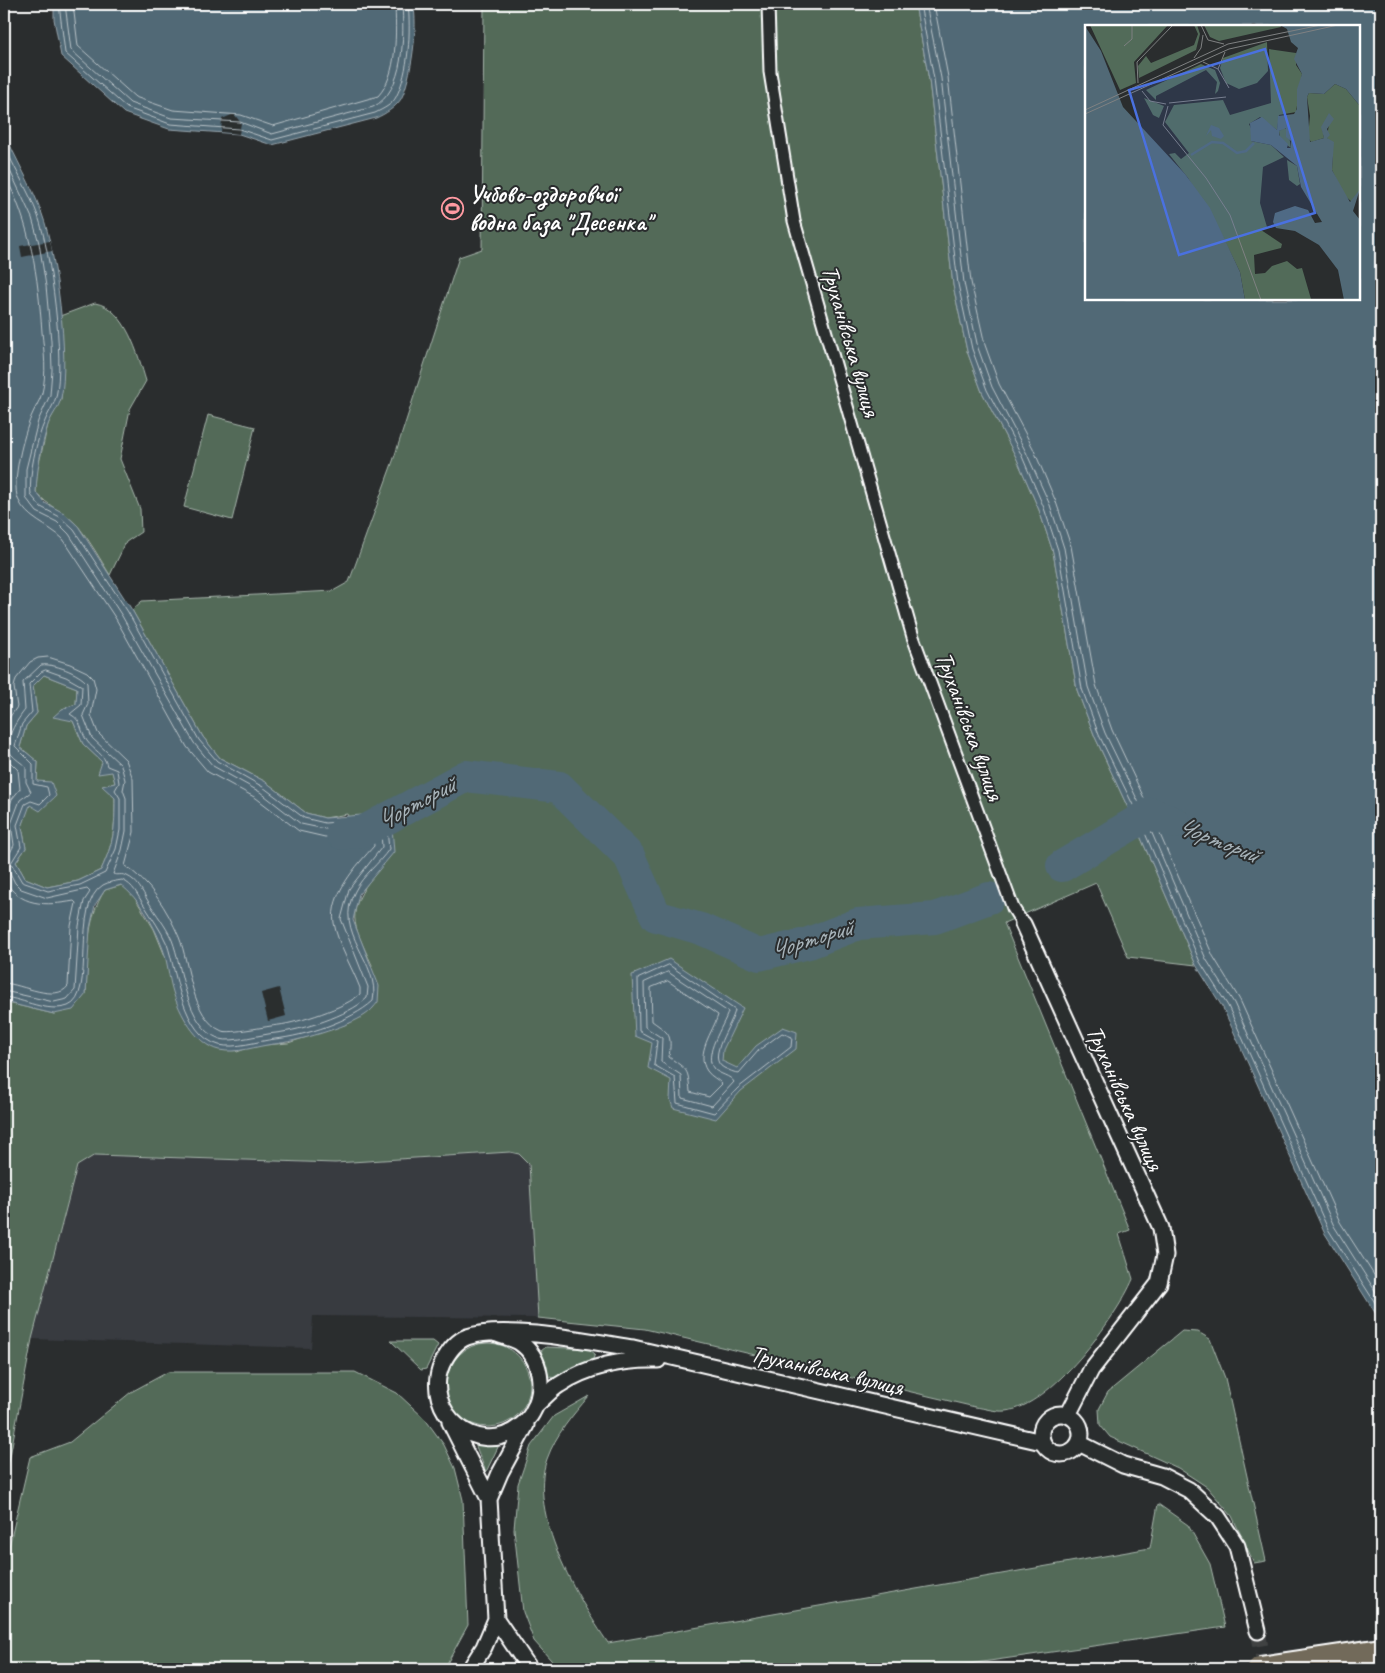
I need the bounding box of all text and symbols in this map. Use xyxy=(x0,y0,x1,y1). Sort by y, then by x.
inset map xyxy=(1085,25,1360,300)
place label: Учбово-оздоровчої водна база "Десенка" xyxy=(469,179,656,238)
sports icon: Учбово-оздоровчої водна база "Десенка" xyxy=(441,196,465,220)
street label: Труханівська вулиця xyxy=(815,262,887,421)
street label: Труханівська вулиця xyxy=(929,648,1011,806)
water label: Чорторий xyxy=(371,767,465,837)
water label: Чорторий xyxy=(1173,809,1267,872)
water label: Чорторий xyxy=(766,910,860,967)
street label: Труханівська вулиця xyxy=(1080,1021,1171,1177)
street label: Труханівська вулиця xyxy=(748,1338,908,1402)

